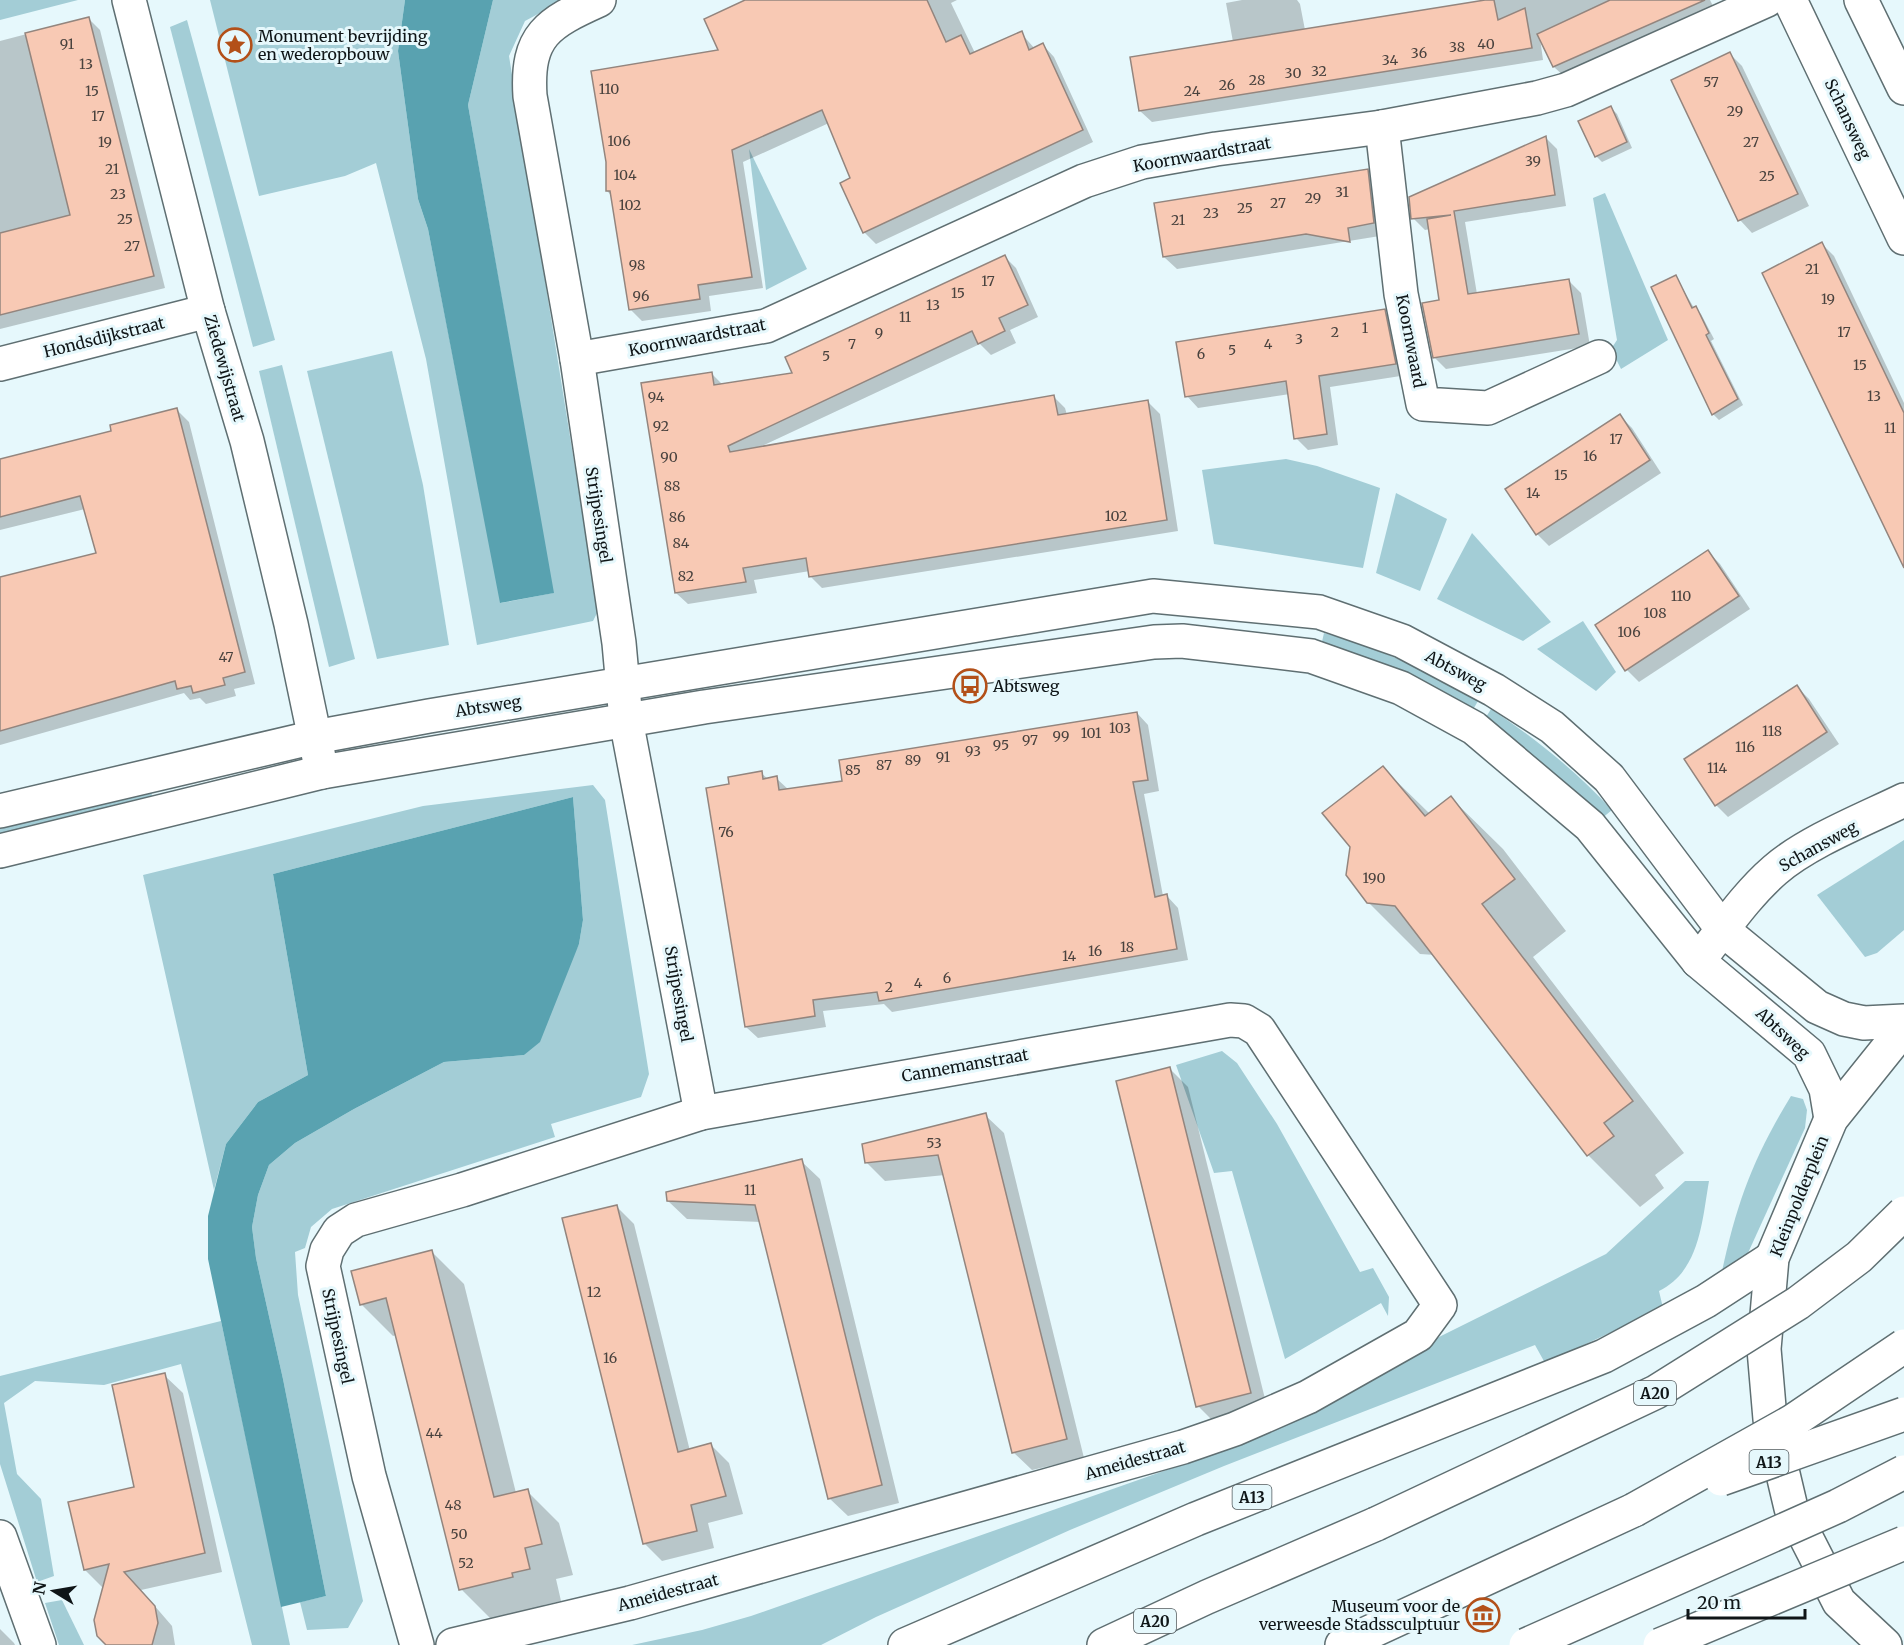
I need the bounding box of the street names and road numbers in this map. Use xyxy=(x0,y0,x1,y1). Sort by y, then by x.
street label: Schansweg xyxy=(1821,75,1876,163)
street label: Koornwaardstraat xyxy=(1132,132,1273,176)
street label: Koornwaard xyxy=(1392,293,1430,390)
street label: Hondsdijkstraat xyxy=(41,312,167,362)
street label: Ziedewijstraat xyxy=(200,312,250,424)
street label: Koornwaardstraat xyxy=(627,314,768,360)
street label: Strijpesingel xyxy=(582,465,616,565)
street label: Abtsweg xyxy=(1421,645,1490,695)
street label: Abtsweg xyxy=(453,691,523,721)
street label: Schansweg xyxy=(1775,816,1861,876)
street label: Strijpesingel xyxy=(661,944,697,1044)
street label: Abtsweg xyxy=(1751,1002,1814,1063)
street label: Cannemanstraat xyxy=(900,1044,1031,1086)
street label: Kleinpolderplein xyxy=(1766,1132,1833,1260)
street label: Strijpesingel xyxy=(318,1286,358,1386)
road number: A20 xyxy=(1634,1381,1676,1405)
street label: Ameidestraat xyxy=(1082,1436,1188,1484)
road number: A13 xyxy=(1750,1450,1788,1474)
road number: A13 xyxy=(1232,1485,1272,1509)
street label: Ameidestraat xyxy=(614,1569,721,1615)
road number: A20 xyxy=(1134,1609,1176,1633)

